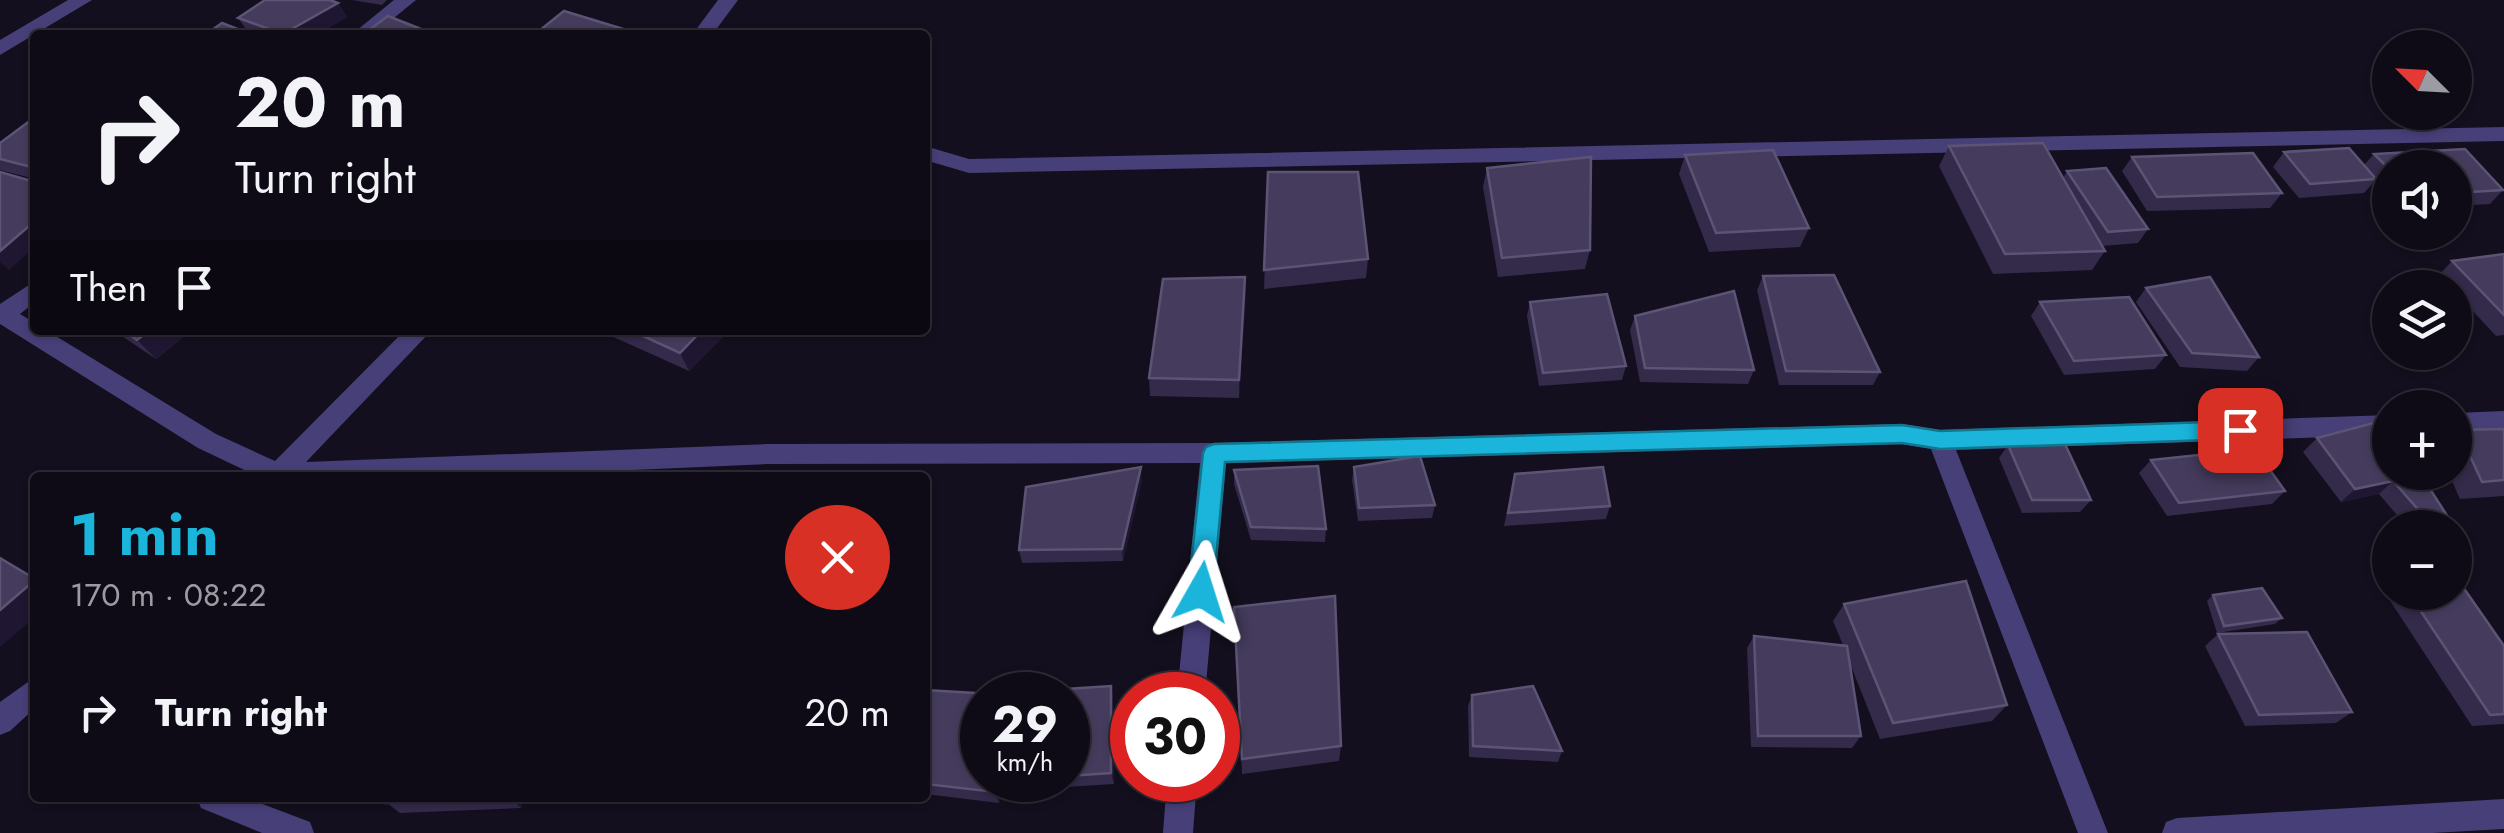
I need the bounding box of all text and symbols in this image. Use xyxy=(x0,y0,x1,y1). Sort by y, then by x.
north arrow xyxy=(2372,30,2472,130)
map controls xyxy=(2372,30,2472,610)
text: 20 m xyxy=(235,52,406,153)
icon: right xyxy=(70,70,200,200)
text: Turn right xyxy=(235,145,416,210)
button: sound xyxy=(2372,150,2472,250)
text: Then xyxy=(70,260,147,315)
icon: arrive xyxy=(167,260,222,315)
button: layers xyxy=(2372,270,2472,370)
pin xyxy=(2198,388,2283,473)
button: + xyxy=(2372,390,2472,490)
icon: arrive xyxy=(2213,403,2268,458)
text: 1 min xyxy=(70,491,219,578)
button: close xyxy=(785,505,890,610)
button: − xyxy=(2372,510,2472,610)
position arrow xyxy=(1149,540,1253,644)
text: 170 m · 08:22 xyxy=(70,572,266,618)
speed limit sign: 30 xyxy=(1110,672,1240,802)
icon: right xyxy=(70,685,125,740)
text: Turn right xyxy=(155,685,327,740)
text: 20 m xyxy=(805,685,890,740)
text: 29 xyxy=(992,688,1058,761)
text: km/h xyxy=(997,744,1053,780)

